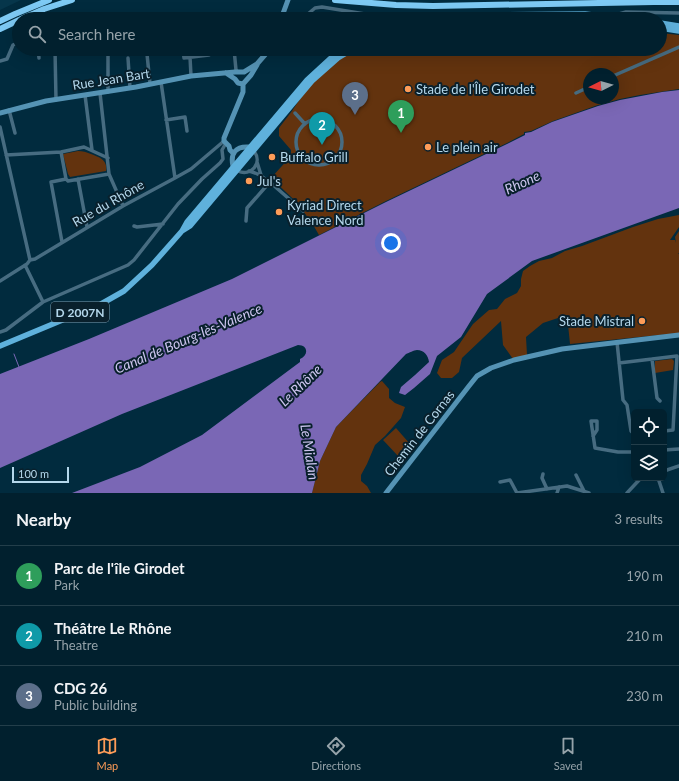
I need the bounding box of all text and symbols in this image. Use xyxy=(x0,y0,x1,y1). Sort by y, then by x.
search box xyxy=(12,12,667,56)
icon: search xyxy=(26,23,48,45)
text: Search here xyxy=(58,25,135,43)
street label: Rue Jean Bart xyxy=(71,65,151,93)
north arrow xyxy=(583,68,619,104)
place label: Stade de l'Île Girodet xyxy=(416,81,535,97)
pin: 3 xyxy=(342,82,368,115)
marker: Stade de l'Île Girodet xyxy=(403,84,413,94)
pin: 1 xyxy=(388,100,414,133)
pin: 2 xyxy=(309,112,335,145)
place label: Le plein air xyxy=(436,139,498,155)
marker: Le plein air xyxy=(423,142,433,152)
place label: Buffalo Grill xyxy=(280,149,348,165)
marker: Buffalo Grill xyxy=(267,152,277,162)
water label: Rhone xyxy=(502,166,543,197)
place label: Jul's xyxy=(257,173,281,189)
street label: Rue du Rhône xyxy=(69,176,147,230)
marker: Jul's xyxy=(244,176,254,186)
place label: Kyriad Direct Valence Nord xyxy=(287,197,364,228)
marker: Kyriad Direct Valence Nord xyxy=(274,207,284,217)
your location xyxy=(381,233,401,253)
water label: Canal de Bourg-lès-Valence xyxy=(112,299,265,377)
road number: D 2007N xyxy=(51,302,109,322)
place label: Stade Mistral xyxy=(559,313,634,329)
marker: Stade Mistral xyxy=(637,316,647,326)
water label: Le Rhône xyxy=(275,360,325,410)
street label: Chemin de Cornas xyxy=(380,387,458,479)
map controls xyxy=(631,409,667,481)
button: locate xyxy=(631,409,667,445)
water label: Le Mialan xyxy=(297,423,323,481)
button: layers xyxy=(631,445,667,481)
scale bar xyxy=(12,465,69,484)
text: 100 m xyxy=(18,467,49,480)
text: Nearby xyxy=(16,509,71,530)
text: 3 results xyxy=(615,511,663,527)
text: Parc de l'île Girodet xyxy=(54,559,185,577)
text: 1 xyxy=(25,568,33,584)
text: 190 m xyxy=(626,568,663,584)
text: Park xyxy=(54,577,79,593)
text: Théâtre Le Rhône xyxy=(54,619,172,637)
text: 2 xyxy=(25,628,33,644)
text: 210 m xyxy=(626,628,663,644)
text: Theatre xyxy=(54,637,98,653)
text: CDG 26 xyxy=(54,679,107,697)
text: 3 xyxy=(25,688,33,704)
text: 230 m xyxy=(626,688,663,704)
text: Public building xyxy=(54,697,137,713)
tab: Map xyxy=(96,735,118,772)
tab: Directions xyxy=(311,735,361,772)
tab: Saved xyxy=(554,735,583,772)

